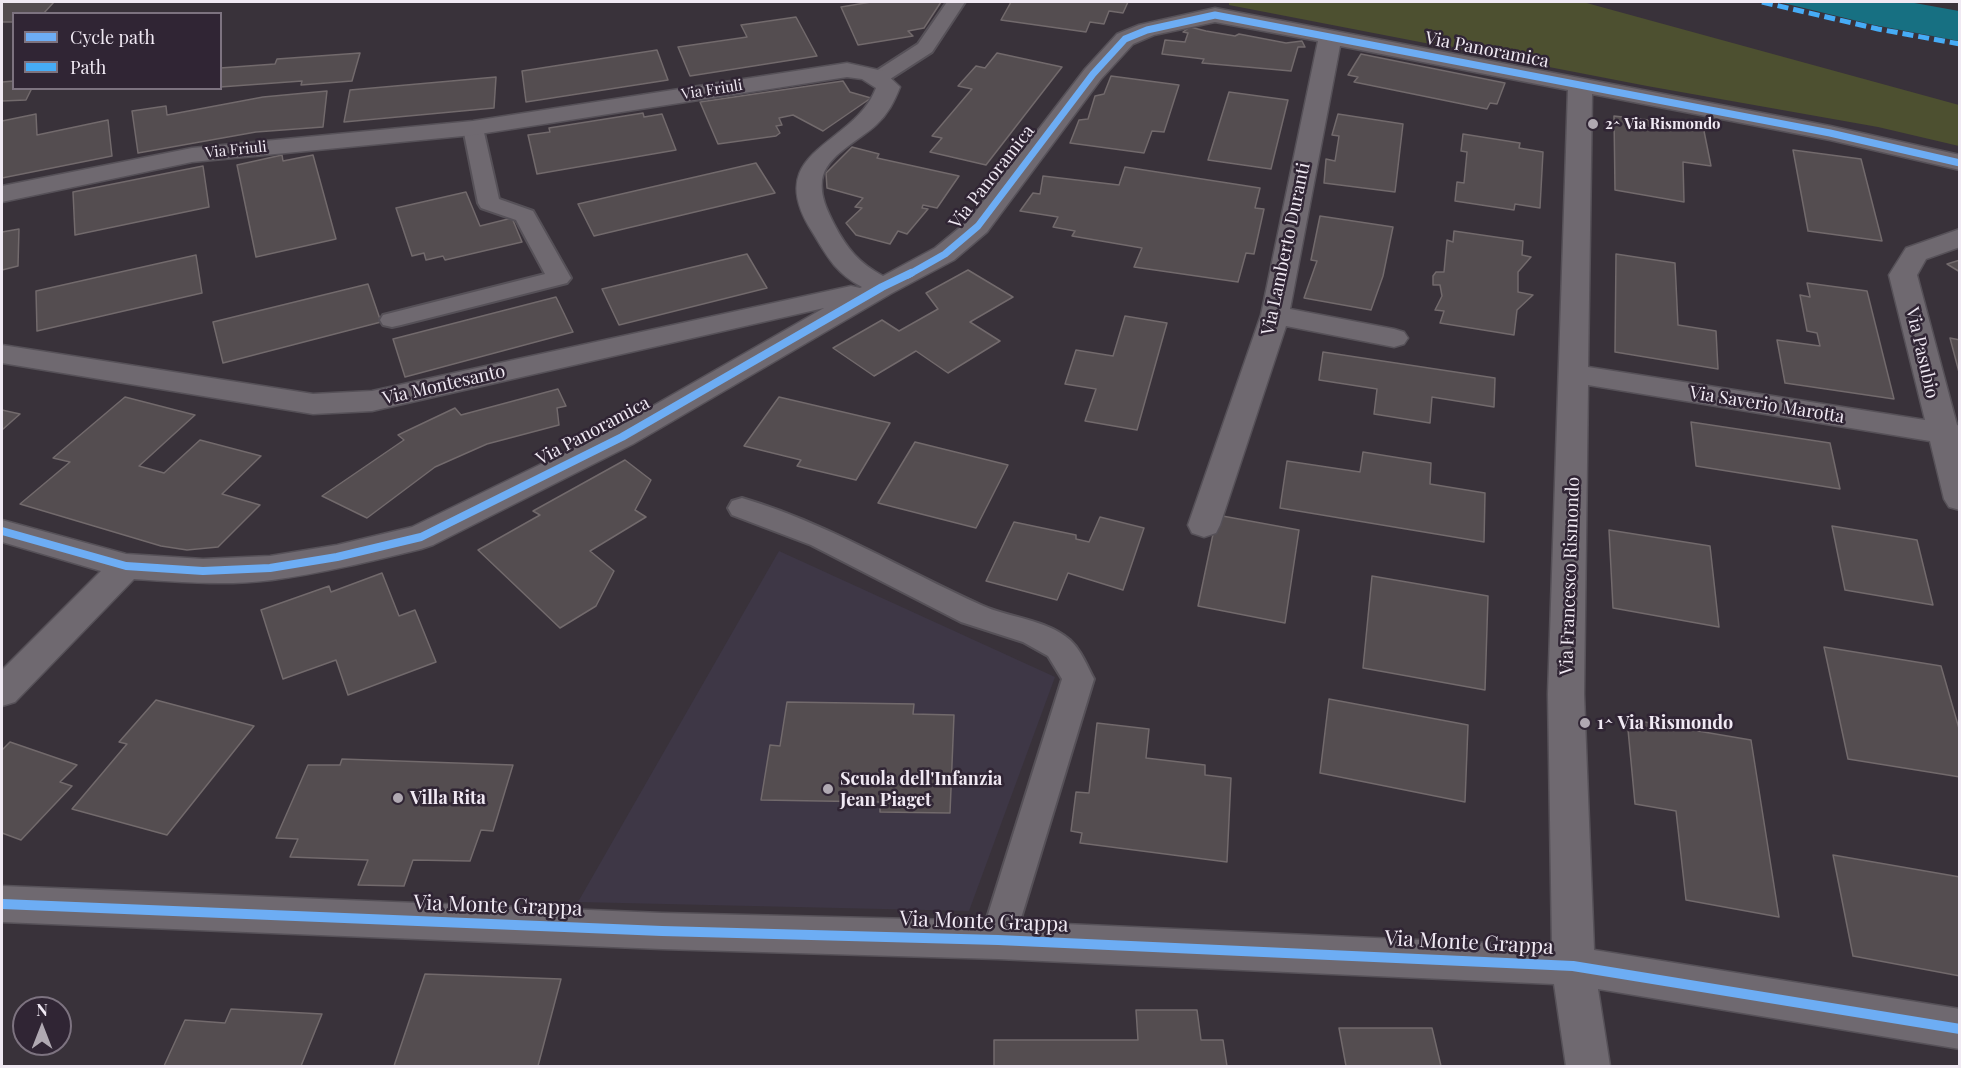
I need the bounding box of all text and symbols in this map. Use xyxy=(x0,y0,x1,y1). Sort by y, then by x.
legend xyxy=(12,12,222,90)
text: Cycle path xyxy=(70,25,155,49)
street label: Via Panoramica xyxy=(1423,27,1551,73)
text: Path xyxy=(70,55,106,79)
street label: Via Friuli xyxy=(680,76,744,104)
place label: 2^ Via Rismondo xyxy=(1605,115,1721,133)
marker: 2^ Via Rismondo xyxy=(1586,117,1600,131)
street label: Via Panoramica xyxy=(945,121,1039,233)
street label: Via Friuli xyxy=(204,138,268,162)
street label: Via Lamberto Duranti xyxy=(1257,161,1315,337)
street label: Via Pasubio xyxy=(1901,305,1943,401)
street label: Via Montesanto xyxy=(381,360,507,410)
street label: Via Saverio Marotta xyxy=(1688,382,1846,428)
street label: Via Panoramica xyxy=(533,392,653,470)
street label: Via Francesco Rismondo xyxy=(1556,476,1584,676)
place label: 1^ Via Rismondo xyxy=(1597,712,1733,734)
marker: 1^ Via Rismondo xyxy=(1578,716,1592,730)
place label: Scuola dell'Infanzia Jean Piaget xyxy=(840,768,1002,810)
marker: Scuola dell'Infanzia Jean Piaget xyxy=(821,782,835,796)
place label: Villa Rita xyxy=(410,787,486,809)
marker: Villa Rita xyxy=(391,791,405,805)
street label: Via Monte Grappa xyxy=(413,890,583,922)
street label: Via Monte Grappa xyxy=(899,906,1069,938)
street label: Via Monte Grappa xyxy=(1384,926,1554,960)
north arrow xyxy=(12,996,72,1056)
text: N xyxy=(36,999,48,1020)

